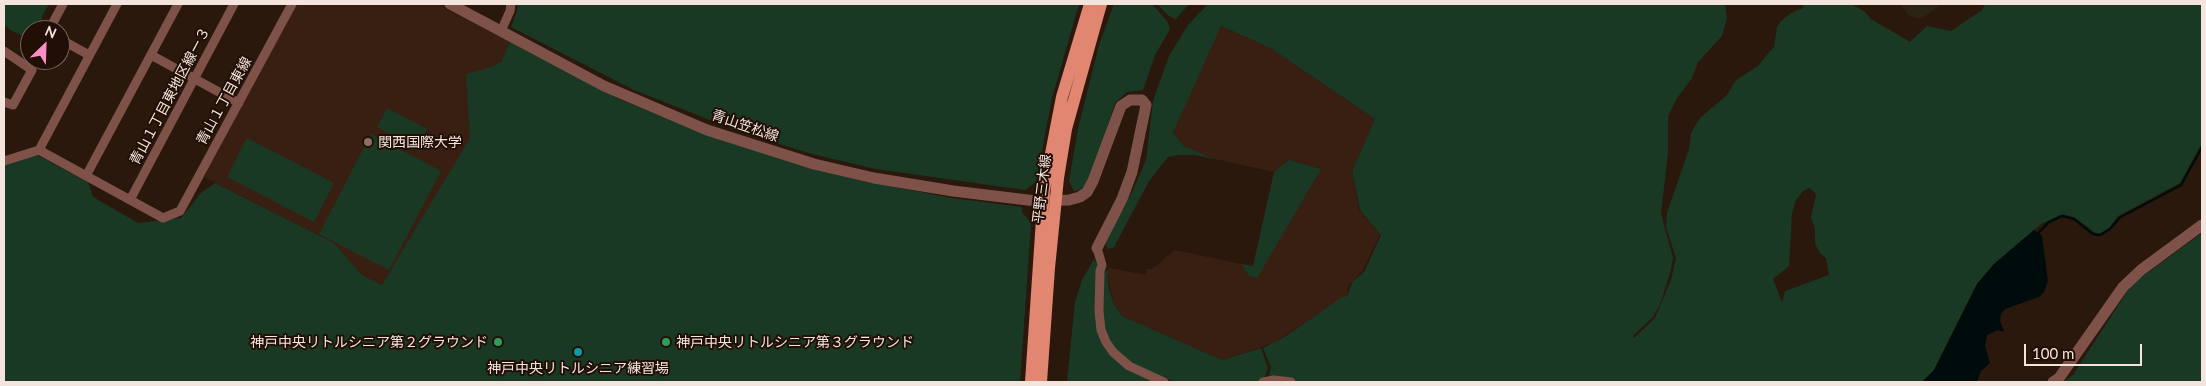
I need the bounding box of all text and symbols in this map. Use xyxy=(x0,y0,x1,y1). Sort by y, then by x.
north arrow xyxy=(20,20,70,70)
text: N xyxy=(43,22,59,42)
street label: 青山１丁目東地区線ー３ xyxy=(126,24,214,168)
street label: 青山１丁目東線 xyxy=(193,54,255,148)
street label: 青山笠松線 xyxy=(709,107,781,145)
place label: 関西国際大学 xyxy=(378,134,462,150)
marker: 関西国際大学 xyxy=(362,136,374,148)
street label: 平野三木線 xyxy=(1029,153,1055,225)
place label: 神戸中央リトルシニア第２グラウンド xyxy=(250,334,488,350)
place label: 神戸中央リトルシニア第３グラウンド xyxy=(676,334,914,350)
scale bar xyxy=(2026,334,2144,366)
marker: 神戸中央リトルシニア第２グラウンド xyxy=(492,336,504,348)
marker: 神戸中央リトルシニア第３グラウンド xyxy=(660,336,672,348)
text: 100 m xyxy=(2032,344,2074,362)
marker: 神戸中央リトルシニア練習場 xyxy=(572,346,584,358)
place label: 神戸中央リトルシニア練習場 xyxy=(487,360,669,376)

